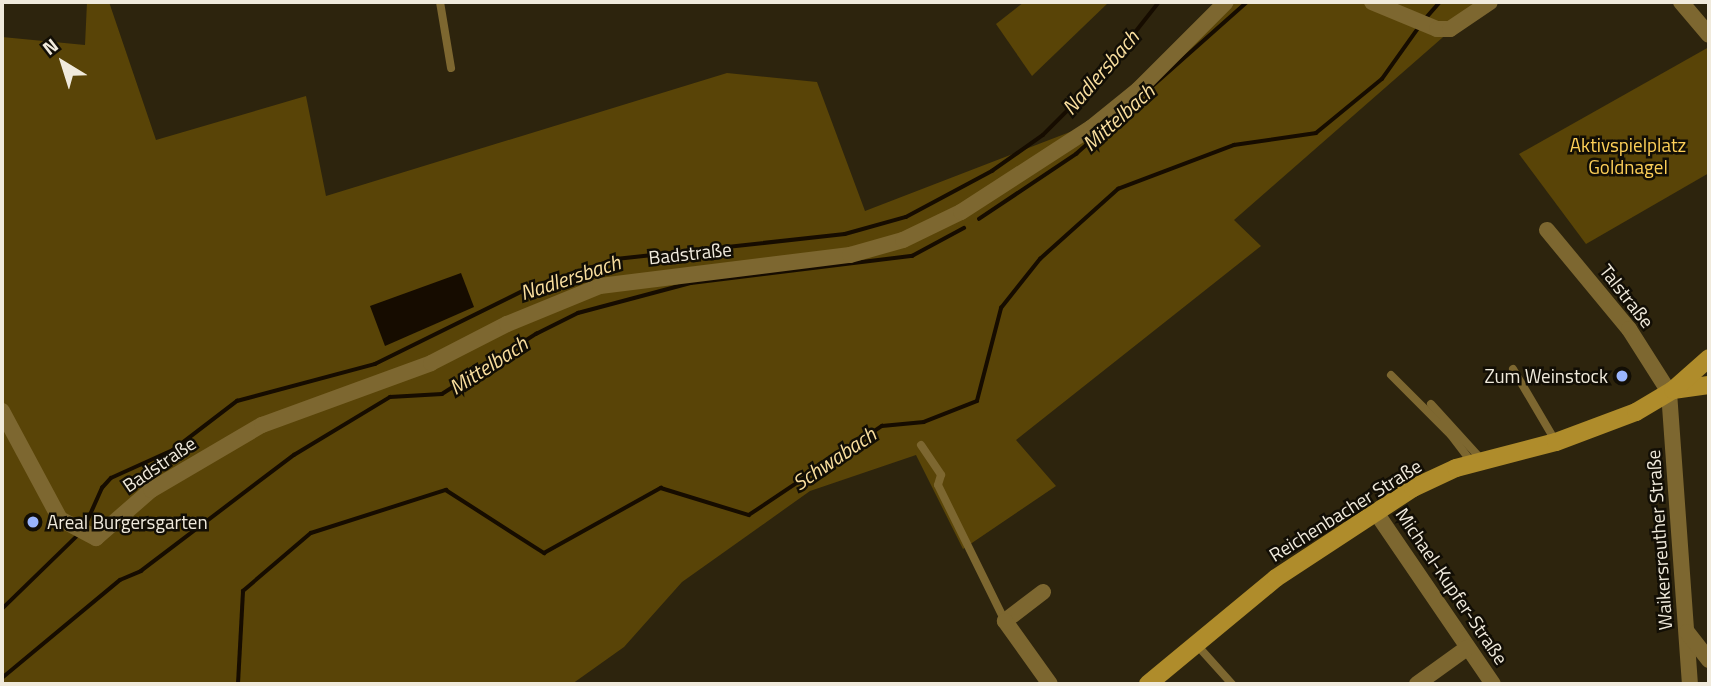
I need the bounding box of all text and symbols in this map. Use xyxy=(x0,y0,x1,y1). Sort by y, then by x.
water label: Nadlersbach xyxy=(1056,24,1144,120)
north arrow xyxy=(28,28,98,98)
text: N xyxy=(36,31,64,62)
water label: Mittelbach xyxy=(1077,78,1159,156)
park label: Aktivspielplatz Goldnagel xyxy=(1570,134,1686,178)
street label: Badstraße xyxy=(647,237,733,269)
water label: Nadlersbach xyxy=(517,249,623,305)
street label: Talstraße xyxy=(1595,260,1659,332)
water label: Mittelbach xyxy=(444,330,532,400)
place label: Zum Weinstock xyxy=(1485,365,1608,387)
marker: Zum Weinstock xyxy=(1614,368,1630,384)
water label: Schwabach xyxy=(788,421,880,495)
street label: Badstraße xyxy=(118,431,200,497)
street label: Waikersreuther Straße xyxy=(1641,449,1677,631)
street label: Reichenbacher Straße xyxy=(1265,454,1425,566)
street label: Michael-Kupfer-Straße xyxy=(1391,503,1513,669)
place label: Areal Burgersgarten xyxy=(47,511,208,533)
marker: Areal Burgersgarten xyxy=(25,514,41,530)

